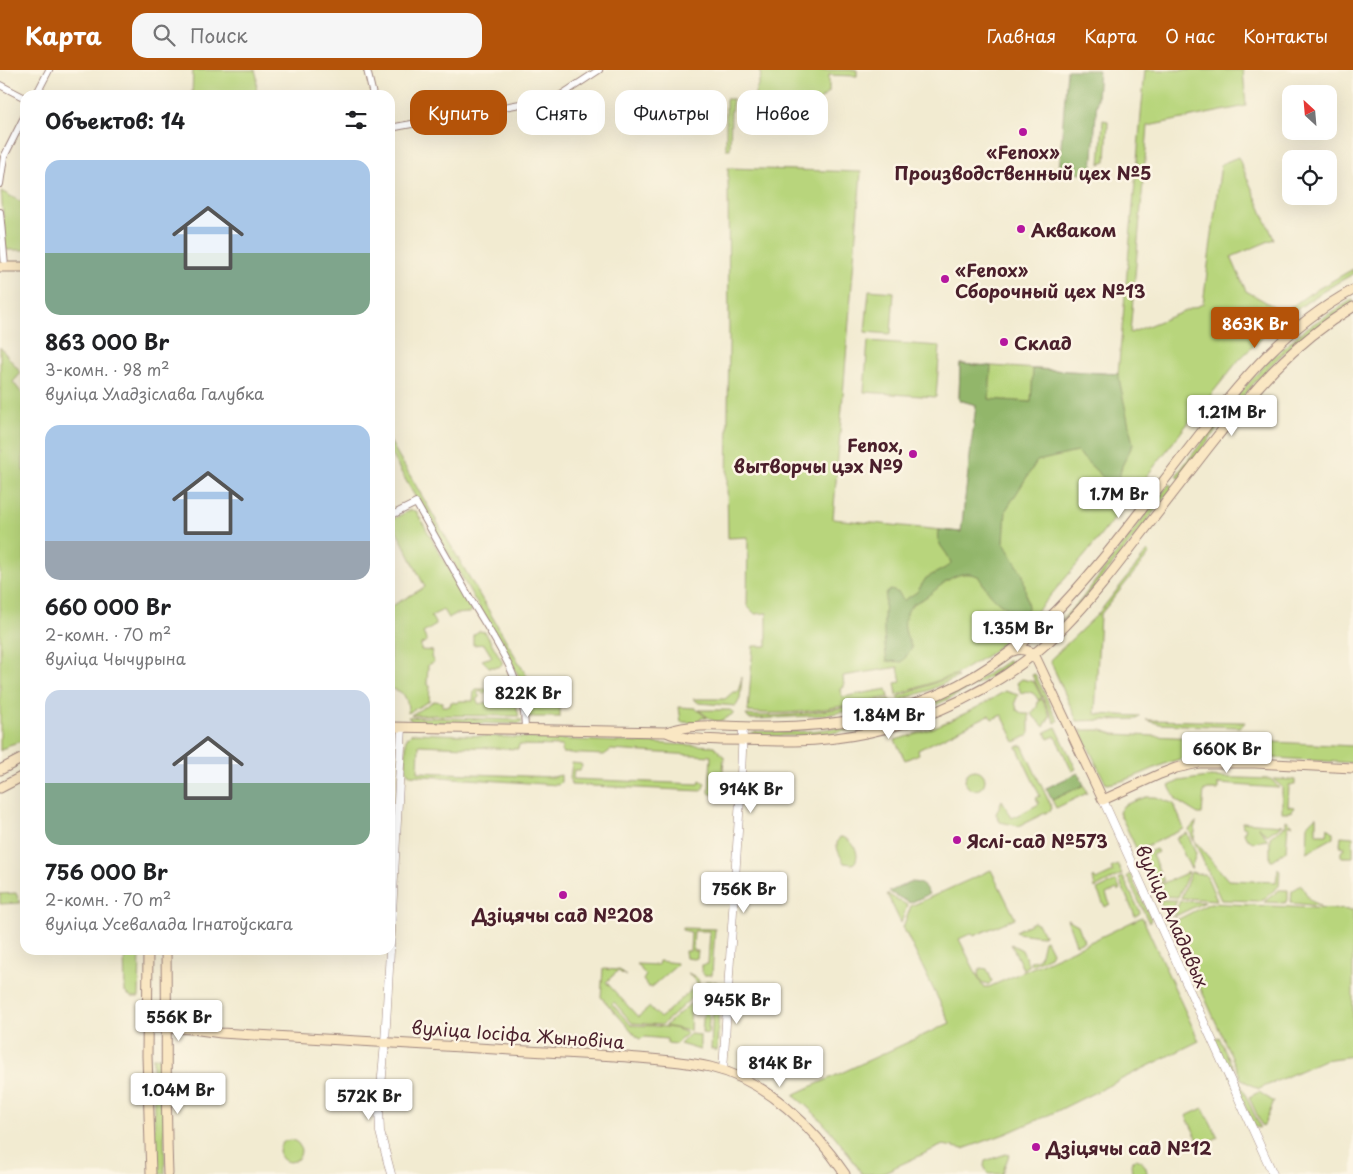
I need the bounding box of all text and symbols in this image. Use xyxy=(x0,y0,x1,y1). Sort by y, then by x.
search box xyxy=(132,13,482,58)
text: Карта xyxy=(25,17,102,53)
icon: search xyxy=(150,21,178,49)
text: Поиск xyxy=(190,21,248,49)
text: Главная xyxy=(987,22,1056,49)
text: Карта xyxy=(1084,22,1137,49)
text: О нас xyxy=(1165,22,1215,49)
text: Контакты xyxy=(1243,22,1328,49)
north arrow xyxy=(1282,85,1338,140)
map controls xyxy=(1282,85,1337,205)
chip: Купить xyxy=(410,90,507,135)
chip: Снять xyxy=(517,90,605,135)
chip: Фильтры xyxy=(615,90,727,135)
chip: Новое xyxy=(737,90,828,135)
text: Объектов: 14 xyxy=(45,104,185,136)
icon: filters xyxy=(342,106,370,134)
marker: «Fenox» Производственный цех №5 xyxy=(1017,126,1029,138)
place label: «Fenox» Производственный цех №5 xyxy=(895,138,1151,186)
button: locate xyxy=(1282,150,1337,205)
icon: home xyxy=(163,193,253,283)
place label: Акваком xyxy=(1031,216,1117,243)
marker: Акваком xyxy=(1015,223,1027,235)
place label: «Fenox» Сборочный цех №13 xyxy=(955,256,1146,304)
marker: «Fenox» Сборочный цех №13 xyxy=(939,273,951,285)
pin: 863K Br xyxy=(1209,306,1301,349)
text: 863K Br xyxy=(1222,311,1288,335)
text: 863 000 Br xyxy=(45,325,169,357)
place label: Склад xyxy=(1014,329,1072,356)
marker: Склад xyxy=(998,336,1010,348)
text: 3-комн. · 98 m² xyxy=(45,357,170,381)
text: вуліца Уладзіслава Галубка xyxy=(45,381,264,405)
pin: 1.21M Br xyxy=(1180,394,1284,437)
text: 1.21M Br xyxy=(1198,399,1266,423)
place label: Fenox, вытворчы цэх №9 xyxy=(733,431,903,479)
marker: Fenox, вытворчы цэх №9 xyxy=(907,448,919,460)
icon: home xyxy=(163,458,253,548)
pin: 1.7M Br xyxy=(1073,476,1165,519)
text: 1.7M Br xyxy=(1090,481,1148,505)
text: 660 000 Br xyxy=(45,590,171,622)
pin: 1.35M Br xyxy=(966,610,1070,653)
text: 1.35M Br xyxy=(983,615,1053,639)
text: 2-комн. · 70 m² xyxy=(45,622,171,646)
text: вуліца Чычурына xyxy=(45,646,186,670)
pin: 822K Br xyxy=(482,676,574,718)
text: 822K Br xyxy=(495,680,561,704)
pin: 1.84M Br xyxy=(837,698,941,740)
text: 1.84M Br xyxy=(853,702,925,726)
icon: home xyxy=(163,723,253,813)
pin: 660K Br xyxy=(1181,732,1273,774)
text: 660K Br xyxy=(1193,736,1261,760)
pin: 914K Br xyxy=(705,772,797,814)
text: 914K Br xyxy=(719,776,783,800)
place label: Яслі-сад №573 xyxy=(966,827,1108,854)
marker: Яслі-сад №573 xyxy=(951,834,963,846)
street label: вуліца Аладавых xyxy=(1129,840,1217,992)
text: 756 000 Br xyxy=(45,855,168,887)
pin: 756K Br xyxy=(698,872,790,914)
text: 756K Br xyxy=(712,876,776,900)
text: 2-комн. · 70 m² xyxy=(45,887,171,911)
marker: Дзіцячы сад №208 xyxy=(557,889,569,901)
place label: Дзіцячы сад №208 xyxy=(471,901,654,928)
text: вуліца Усевалада Ігнатоўскага xyxy=(45,911,293,935)
pin: 945K Br xyxy=(691,982,783,1025)
text: 945K Br xyxy=(704,987,770,1011)
pin: 556K Br xyxy=(133,1000,225,1042)
text: 556K Br xyxy=(146,1004,212,1028)
street label: вуліца Іосіфа Жыновіча xyxy=(411,1013,625,1055)
pin: 814K Br xyxy=(734,1046,826,1088)
text: 814K Br xyxy=(748,1050,812,1074)
pin: 1.04M Br xyxy=(126,1072,230,1115)
text: 1.04M Br xyxy=(142,1077,214,1101)
pin: 572K Br xyxy=(323,1078,415,1121)
text: 572K Br xyxy=(336,1083,402,1107)
place label: Дзіцячы сад №12 xyxy=(1045,1134,1212,1161)
marker: Дзіцячы сад №12 xyxy=(1030,1141,1042,1153)

